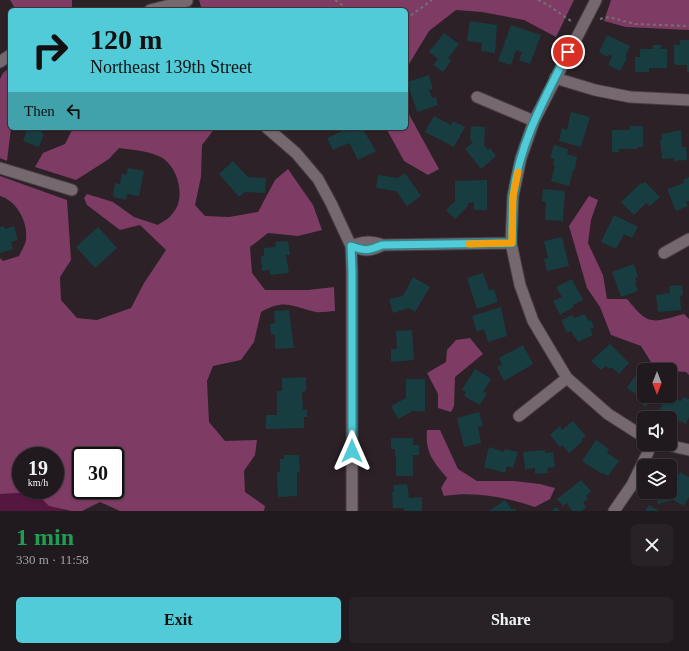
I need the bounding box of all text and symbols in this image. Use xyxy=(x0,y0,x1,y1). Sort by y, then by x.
icon: right xyxy=(24,24,76,76)
text: 120 m xyxy=(90,24,162,55)
pin xyxy=(551,35,585,69)
icon: arrive xyxy=(557,41,579,63)
text: Northeast 139th Street xyxy=(90,57,252,77)
icon: left xyxy=(63,100,85,122)
text: Then xyxy=(24,103,55,119)
north arrow xyxy=(637,363,677,403)
map controls xyxy=(637,363,677,499)
button: sound xyxy=(637,411,677,451)
position arrow xyxy=(331,430,373,472)
speed limit sign: 30 xyxy=(72,447,124,499)
text: 19 xyxy=(28,457,48,479)
button: layers xyxy=(637,459,677,499)
text: km/h xyxy=(28,477,48,488)
text: 1 min xyxy=(16,524,74,550)
button: close xyxy=(631,524,673,566)
text: 330 m · 11:58 xyxy=(16,552,89,567)
button: Exit xyxy=(16,597,341,643)
button: Share xyxy=(349,597,673,643)

